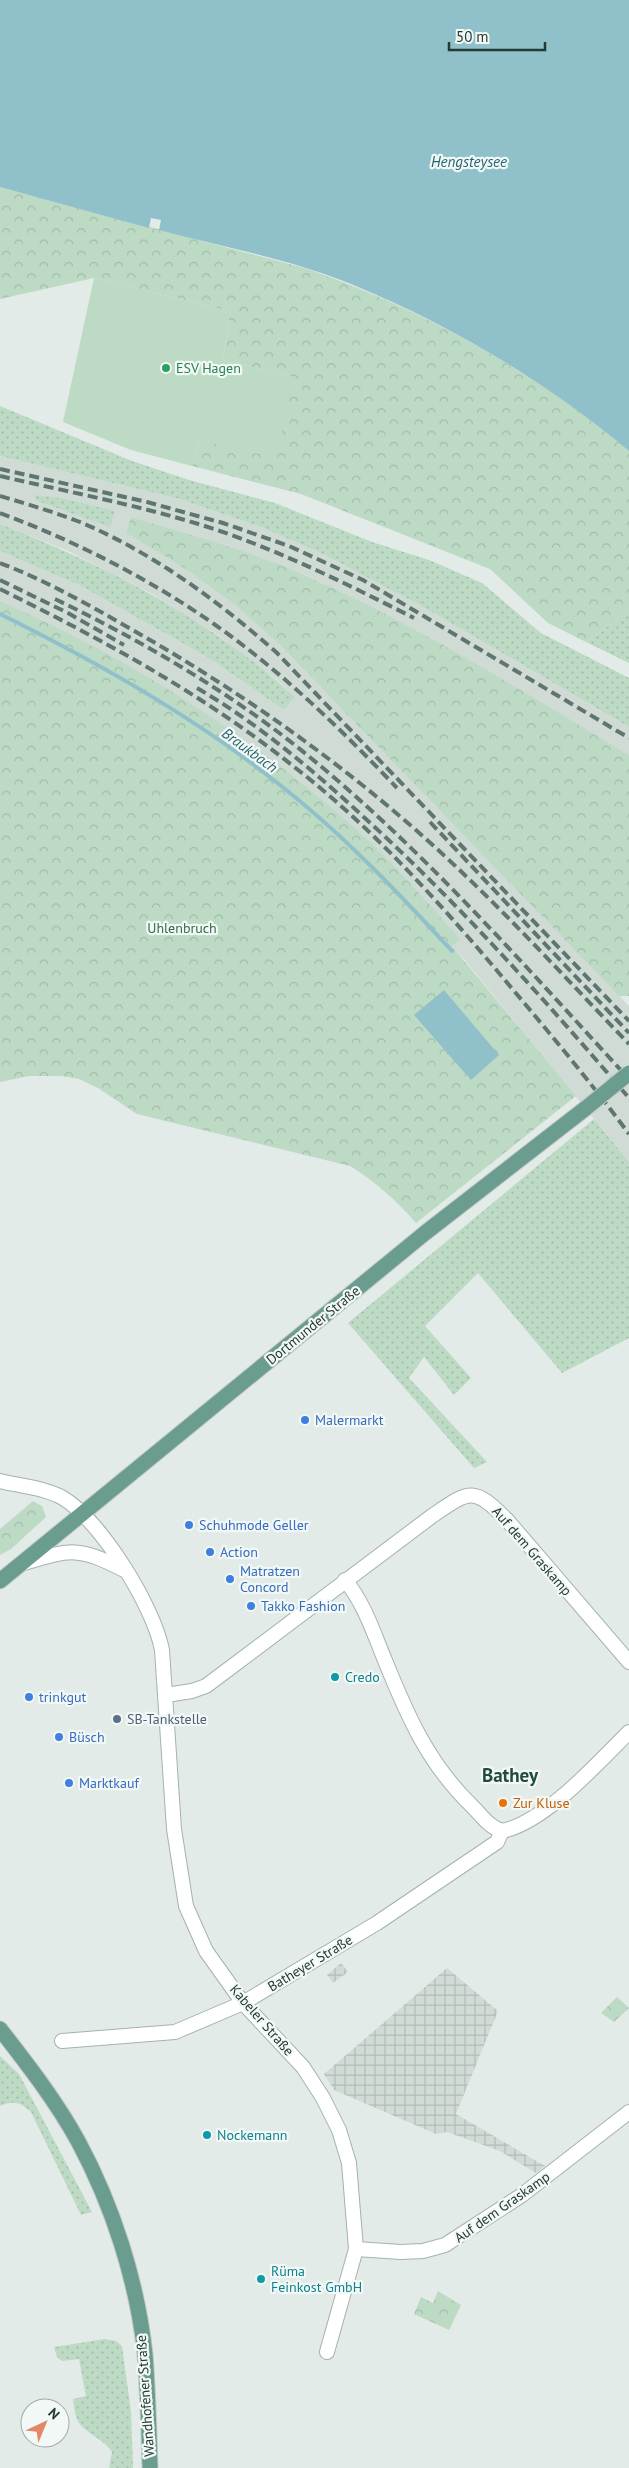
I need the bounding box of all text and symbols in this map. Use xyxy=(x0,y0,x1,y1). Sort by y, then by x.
scale bar xyxy=(449,20,545,52)
text: 50 m xyxy=(456,27,489,46)
water label: Hengsteysee xyxy=(431,152,507,171)
place label: ESV Hagen xyxy=(176,359,241,377)
marker: ESV Hagen xyxy=(160,362,172,374)
water label: Braukbach xyxy=(218,723,282,777)
park label: Uhlenbruch xyxy=(147,919,217,937)
street label: Dortmunder Straße xyxy=(262,1282,364,1368)
place label: Malermarkt xyxy=(315,1411,384,1429)
marker: Malermarkt xyxy=(299,1414,311,1426)
street label: Auf dem Graskamp xyxy=(488,1503,576,1599)
place label: Schuhmode Geller xyxy=(199,1516,309,1534)
marker: Schuhmode Geller xyxy=(183,1519,195,1531)
place label: Action xyxy=(220,1543,258,1561)
marker: Action xyxy=(204,1546,216,1558)
place label: Matratzen Concord xyxy=(240,1562,300,1596)
marker: Matratzen Concord xyxy=(224,1573,236,1585)
place label: Takko Fashion xyxy=(261,1597,345,1615)
marker: Takko Fashion xyxy=(245,1600,257,1612)
place label: Credo xyxy=(345,1668,380,1686)
marker: Credo xyxy=(329,1671,341,1683)
place label: trinkgut xyxy=(39,1688,87,1706)
marker: trinkgut xyxy=(23,1691,35,1703)
place label: SB-Tankstelle xyxy=(127,1710,207,1728)
marker: SB-Tankstelle xyxy=(111,1713,123,1725)
place label: Büsch xyxy=(69,1728,105,1746)
marker: Büsch xyxy=(53,1731,65,1743)
district label: Bathey xyxy=(482,1763,539,1787)
place label: Marktkauf xyxy=(79,1774,139,1792)
marker: Marktkauf xyxy=(63,1777,75,1789)
place label: Zur Kluse xyxy=(513,1794,570,1812)
marker: Zur Kluse xyxy=(497,1797,509,1809)
street label: Batheyer Straße xyxy=(264,1931,356,1995)
street label: Kabeler Straße xyxy=(226,1981,298,2059)
place label: Nockemann xyxy=(217,2126,288,2144)
marker: Nockemann xyxy=(201,2129,213,2141)
street label: Auf dem Graskamp xyxy=(451,2167,553,2247)
place label: Rüma Feinkost GmbH xyxy=(271,2262,362,2296)
marker: Rüma Feinkost GmbH xyxy=(255,2273,267,2285)
street label: Wandhofener Straße xyxy=(132,2334,158,2458)
north arrow xyxy=(20,2398,70,2448)
text: N xyxy=(44,2404,64,2423)

